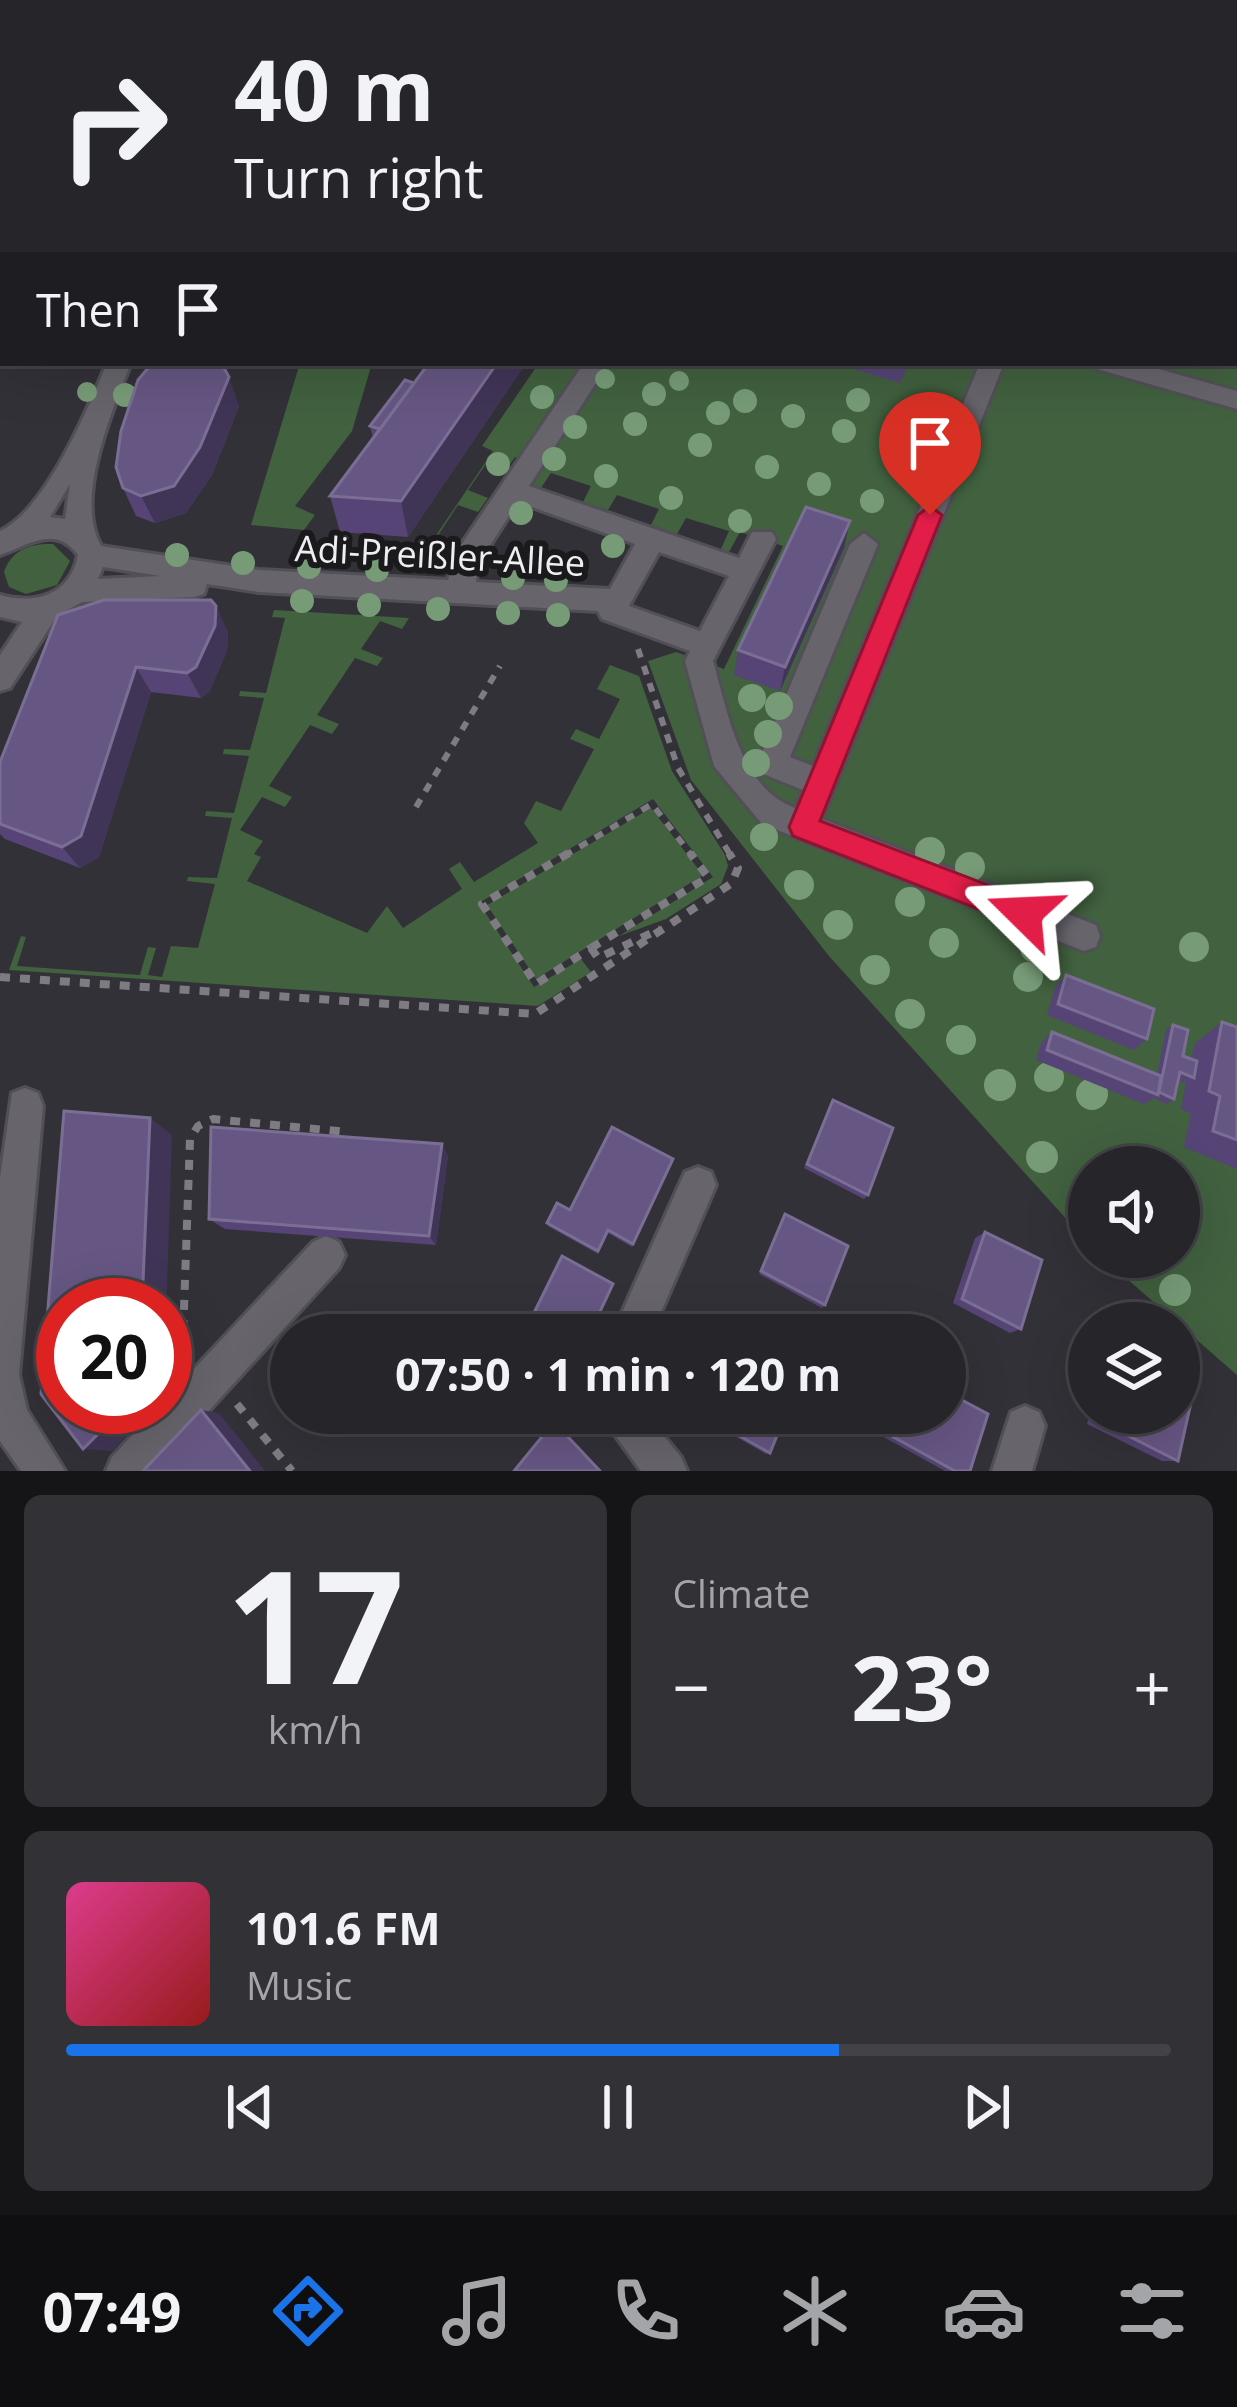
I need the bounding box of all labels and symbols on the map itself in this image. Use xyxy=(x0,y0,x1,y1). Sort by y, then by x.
pin xyxy=(879,392,981,515)
street label: Adi-Preißler-Allee xyxy=(294,523,586,587)
position arrow xyxy=(961,850,1087,976)
speed limit sign: 20 xyxy=(36,1278,192,1434)

